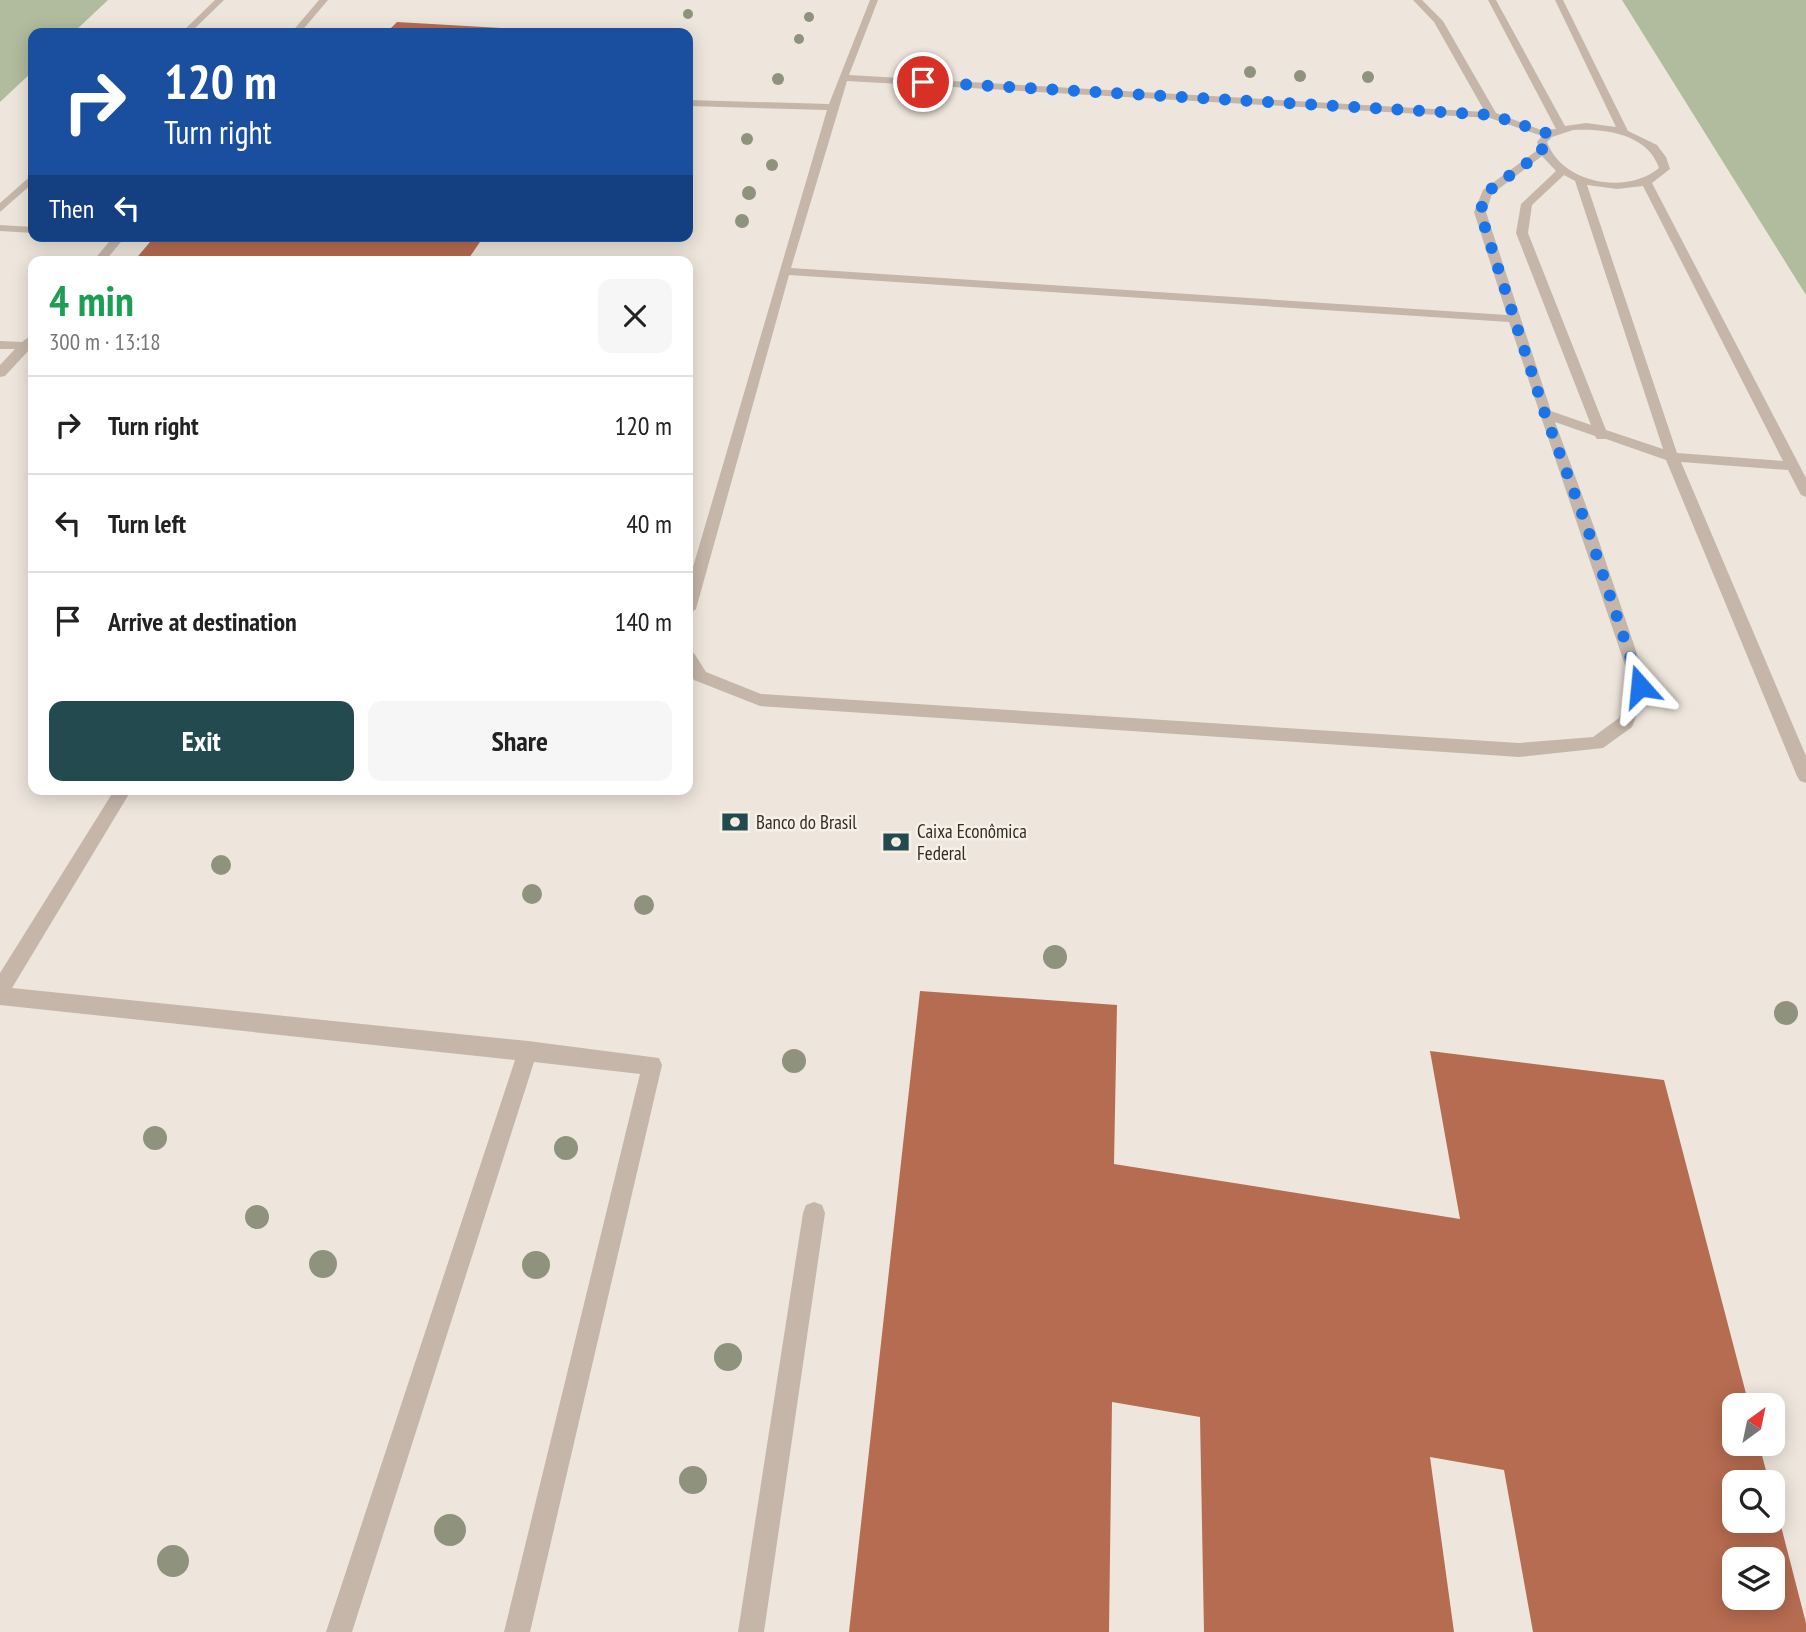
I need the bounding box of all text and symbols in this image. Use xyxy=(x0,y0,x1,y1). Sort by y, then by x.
text: 120 m xyxy=(164,49,277,113)
pin xyxy=(893,52,953,112)
icon: right xyxy=(49,56,140,147)
icon: arrive xyxy=(904,63,942,101)
text: Turn right xyxy=(164,111,272,153)
icon: left xyxy=(108,189,146,227)
text: Then xyxy=(49,192,94,225)
text: 4 min xyxy=(49,273,134,328)
button: close xyxy=(598,279,672,353)
text: 300 m · 13:18 xyxy=(49,327,161,356)
icon: right xyxy=(49,406,87,444)
text: Turn right xyxy=(108,409,199,442)
text: 120 m xyxy=(614,409,672,442)
icon: left xyxy=(49,504,87,542)
text: Turn left xyxy=(108,507,186,540)
text: 40 m xyxy=(626,507,672,540)
icon: arrive xyxy=(49,602,87,640)
text: Arrive at destination xyxy=(108,605,297,638)
text: 140 m xyxy=(614,605,672,638)
position arrow xyxy=(1603,649,1677,723)
button: Exit xyxy=(49,701,354,781)
button: Share xyxy=(368,701,672,781)
bank icon: Banco do Brasil xyxy=(720,807,750,837)
place label: Banco do Brasil xyxy=(756,810,857,834)
place label: Caixa Econômica Federal xyxy=(917,819,1027,865)
bank icon: Caixa Econômica Federal xyxy=(881,827,911,857)
north arrow xyxy=(1722,1393,1785,1456)
map controls xyxy=(1722,1393,1785,1610)
button: search xyxy=(1722,1470,1785,1533)
button: layers xyxy=(1722,1547,1785,1610)

